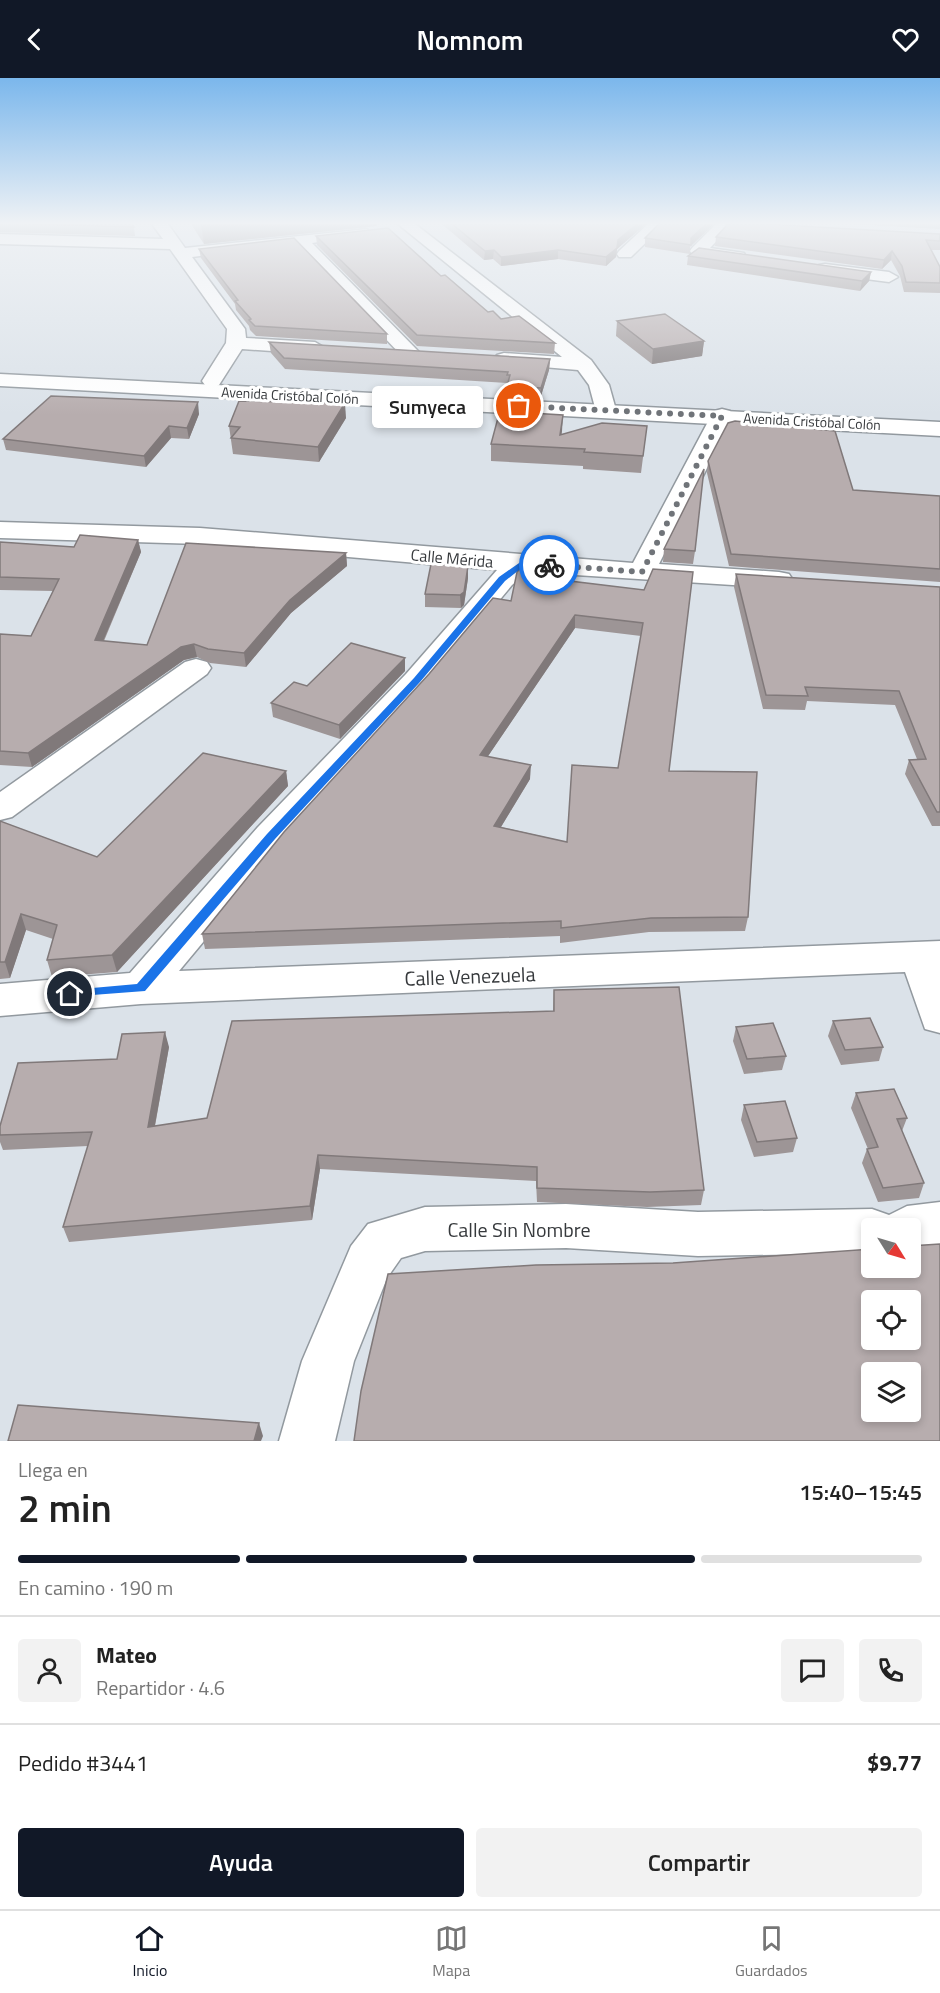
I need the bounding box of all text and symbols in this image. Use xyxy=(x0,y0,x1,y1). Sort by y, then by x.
text: Nomnom xyxy=(417,19,523,60)
icon: back xyxy=(18,23,51,56)
icon: heart xyxy=(889,23,922,56)
pin xyxy=(493,380,544,431)
street label: Avenida Cristóbal Colón xyxy=(221,381,359,409)
callout: Sumyeca xyxy=(372,385,483,427)
icon: bag xyxy=(502,389,535,422)
text: Sumyeca xyxy=(389,391,466,422)
street label: Avenida Cristóbal Colón xyxy=(743,407,881,435)
courier xyxy=(519,535,579,595)
street label: Calle Mérida xyxy=(410,542,494,574)
icon: bike xyxy=(533,549,566,582)
street label: Calle Venezuela xyxy=(404,958,536,994)
pin xyxy=(44,968,95,1019)
icon: home xyxy=(53,977,86,1010)
street label: Calle Sin Nombre xyxy=(447,1214,591,1245)
north arrow xyxy=(861,1218,921,1278)
map controls xyxy=(861,1218,921,1422)
button: locate xyxy=(861,1290,921,1350)
button: layers xyxy=(861,1362,921,1422)
text: Llega en xyxy=(18,1454,88,1485)
text: 15:40–15:45 xyxy=(799,1475,922,1509)
text: 2 min xyxy=(18,1478,112,1537)
text: En camino · 190 m xyxy=(18,1572,173,1603)
text: Mateo xyxy=(96,1638,157,1672)
button: person xyxy=(18,1639,81,1702)
button: chat xyxy=(781,1639,844,1702)
button: phone xyxy=(859,1639,922,1702)
text: Repartidor · 4.6 xyxy=(96,1672,225,1703)
text: Pedido #3441 xyxy=(18,1746,148,1780)
text: $9.77 xyxy=(867,1746,922,1780)
button: Ayuda xyxy=(18,1828,464,1897)
button: Compartir xyxy=(476,1828,922,1897)
tab: Inicio xyxy=(132,1922,167,1982)
tab: Mapa xyxy=(432,1922,470,1982)
tab: Guardados xyxy=(735,1922,808,1982)

